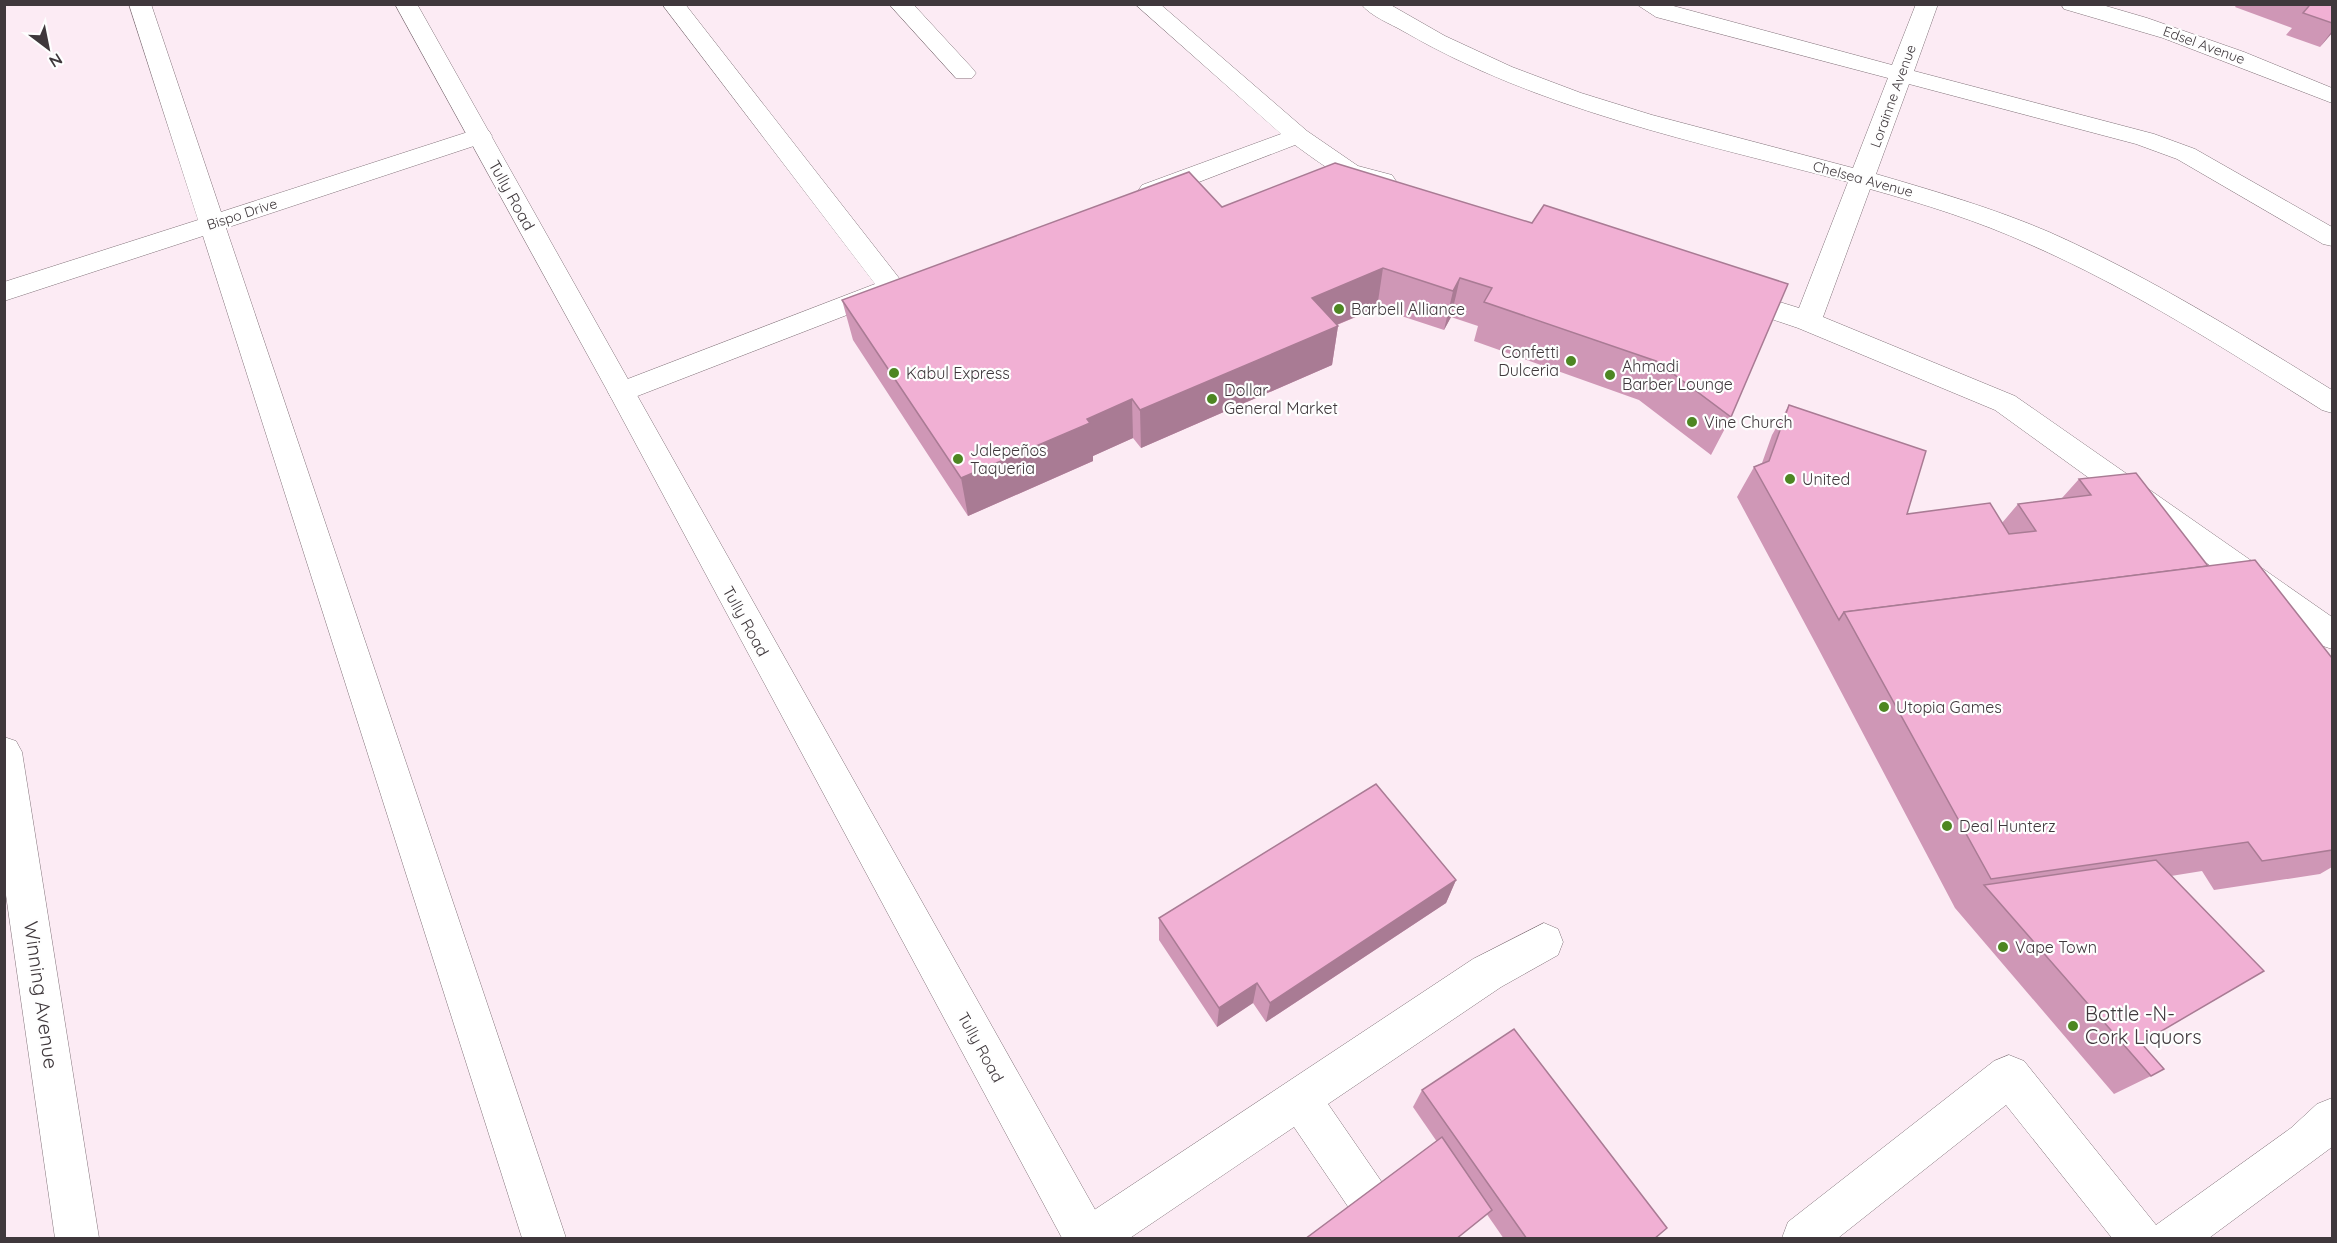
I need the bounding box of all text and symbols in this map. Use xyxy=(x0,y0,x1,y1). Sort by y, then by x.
north arrow xyxy=(18,18,78,78)
street label: Edsel Avenue xyxy=(2161,22,2247,68)
street label: Lorainne Avenue xyxy=(1866,42,1920,150)
text: N xyxy=(46,49,66,72)
street label: Tully Road xyxy=(485,156,539,234)
street label: Chelsea Avenue xyxy=(1811,157,1915,201)
street label: Bispo Drive xyxy=(204,194,280,234)
place label: Barbell Alliance xyxy=(1351,299,1465,319)
marker: Barbell Alliance xyxy=(1332,302,1346,316)
place label: Confetti Dulceria xyxy=(1498,342,1559,380)
marker: Confetti Dulceria xyxy=(1564,354,1578,368)
place label: Ahmadi Barber Lounge xyxy=(1622,356,1733,394)
place label: Kabul Express xyxy=(906,363,1010,383)
marker: Kabul Express xyxy=(887,366,901,380)
marker: Ahmadi Barber Lounge xyxy=(1603,368,1617,382)
place label: Dollar General Market xyxy=(1224,380,1338,418)
marker: Dollar General Market xyxy=(1205,392,1219,406)
place label: Vine Church xyxy=(1704,412,1793,432)
marker: Vine Church xyxy=(1685,415,1699,429)
place label: Jalepeños Taqueria xyxy=(970,440,1047,478)
marker: Jalepeños Taqueria xyxy=(951,452,965,466)
place label: United xyxy=(1802,469,1850,489)
marker: United xyxy=(1783,472,1797,486)
street label: Tully Road xyxy=(719,582,773,660)
place label: Utopia Games xyxy=(1896,697,2002,717)
marker: Utopia Games xyxy=(1877,700,1891,714)
place label: Deal Hunterz xyxy=(1959,816,2056,836)
marker: Deal Hunterz xyxy=(1940,819,1954,833)
street label: Winning Avenue xyxy=(19,919,64,1070)
place label: Vape Town xyxy=(2015,937,2097,957)
marker: Vape Town xyxy=(1996,940,2010,954)
place label: Bottle -N- Cork Liquors xyxy=(2085,1001,2202,1049)
street label: Tully Road xyxy=(954,1008,1008,1086)
marker: Bottle -N- Cork Liquors xyxy=(2066,1019,2080,1033)

